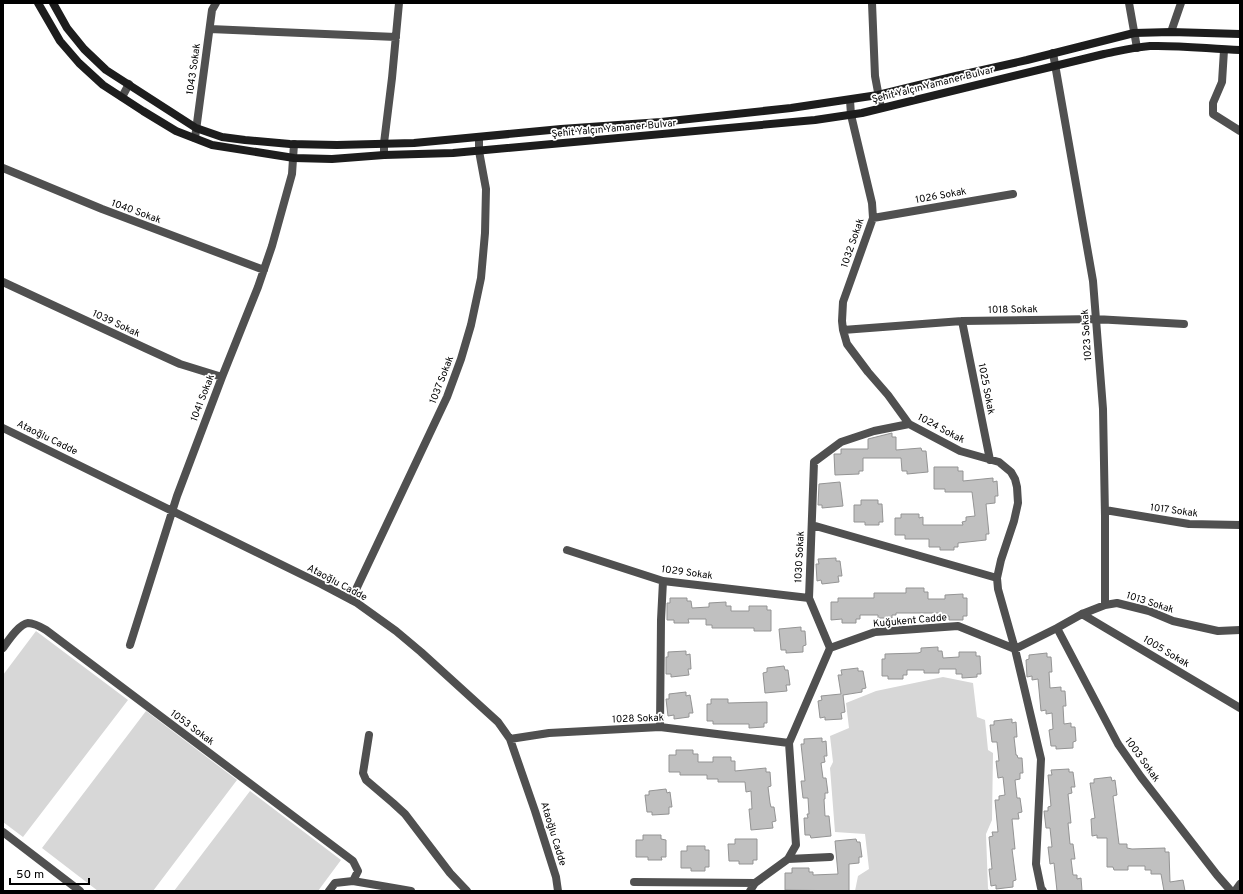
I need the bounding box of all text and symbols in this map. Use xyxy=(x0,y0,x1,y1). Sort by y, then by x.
street label: 1043 Sokak xyxy=(184,42,204,96)
street label: Şehit Yalçın Yamaner Bulvar xyxy=(871,63,996,106)
street label: Şehit Yalçın Yamaner Bulvar xyxy=(551,117,677,141)
street label: 1026 Sokak xyxy=(914,185,968,207)
street label: 1040 Sokak xyxy=(109,197,163,227)
street label: 1032 Sokak xyxy=(838,217,868,269)
street label: 1018 Sokak xyxy=(988,303,1038,317)
street label: 1039 Sokak xyxy=(90,307,142,341)
street label: 1023 Sokak xyxy=(1079,309,1095,361)
street label: 1037 Sokak xyxy=(427,354,457,406)
street label: 1025 Sokak xyxy=(975,362,997,416)
street label: 1041 Sokak xyxy=(188,373,218,423)
street label: 1024 Sokak xyxy=(915,411,967,447)
street label: Ataoğlu Cadde xyxy=(14,418,80,458)
street label: 1017 Sokak xyxy=(1149,501,1199,521)
street label: 1030 Sokak xyxy=(792,531,808,583)
street label: Ataoğlu Cadde xyxy=(305,562,369,604)
street label: 1029 Sokak xyxy=(661,563,713,583)
street label: 1013 Sokak xyxy=(1125,589,1175,617)
street label: Kuğukent Cadde xyxy=(873,611,947,631)
street label: 1005 Sokak xyxy=(1140,633,1192,671)
street label: 1053 Sokak xyxy=(167,707,217,749)
street label: 1028 Sokak xyxy=(612,712,664,726)
street label: 1003 Sokak xyxy=(1121,735,1163,785)
street label: Ataoğlu Cadde xyxy=(537,800,569,868)
scale bar xyxy=(10,860,89,886)
text: 50 m xyxy=(16,867,44,883)

